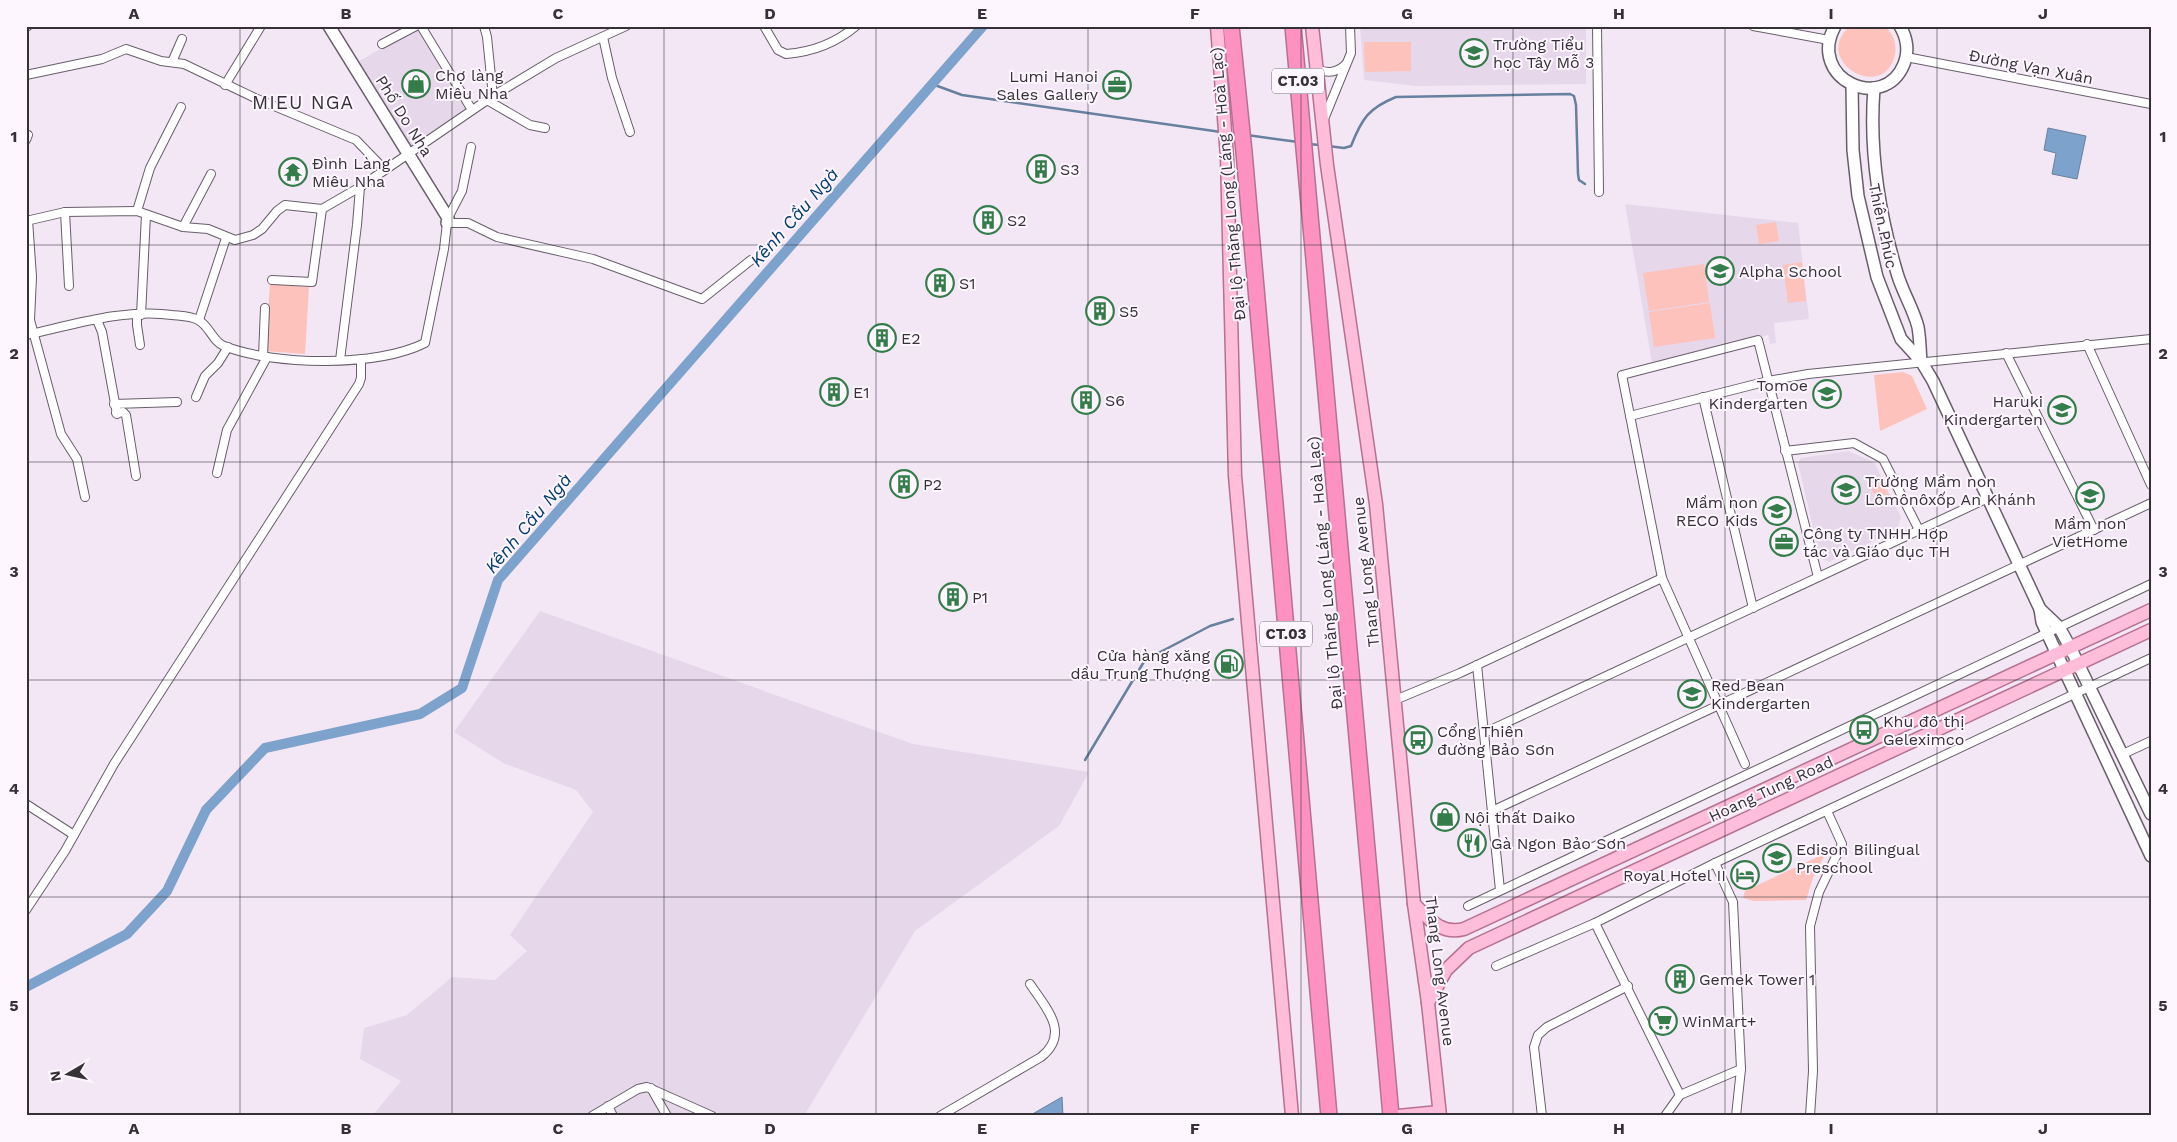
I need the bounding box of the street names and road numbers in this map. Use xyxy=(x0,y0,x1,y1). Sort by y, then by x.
street label: Đại lộ Thăng Long (Láng - Hoà Lạc) xyxy=(1207,46,1249,322)
street label: Đường Vạn Xuân xyxy=(1967,46,2095,88)
road number: CT.03 xyxy=(1272,68,1324,94)
street label: Phố Do Nha xyxy=(372,72,436,160)
street label: Thiên Phúc xyxy=(1865,182,1901,270)
street label: Đại lộ Thăng Long (Láng - Hoà Lạc) xyxy=(1304,435,1346,711)
street label: Thang Long Avenue xyxy=(1349,496,1383,648)
road number: CT.03 xyxy=(1260,622,1312,646)
street label: Hoang Tung Road xyxy=(1706,752,1836,826)
street label: Thang Long Avenue xyxy=(1421,895,1459,1047)

